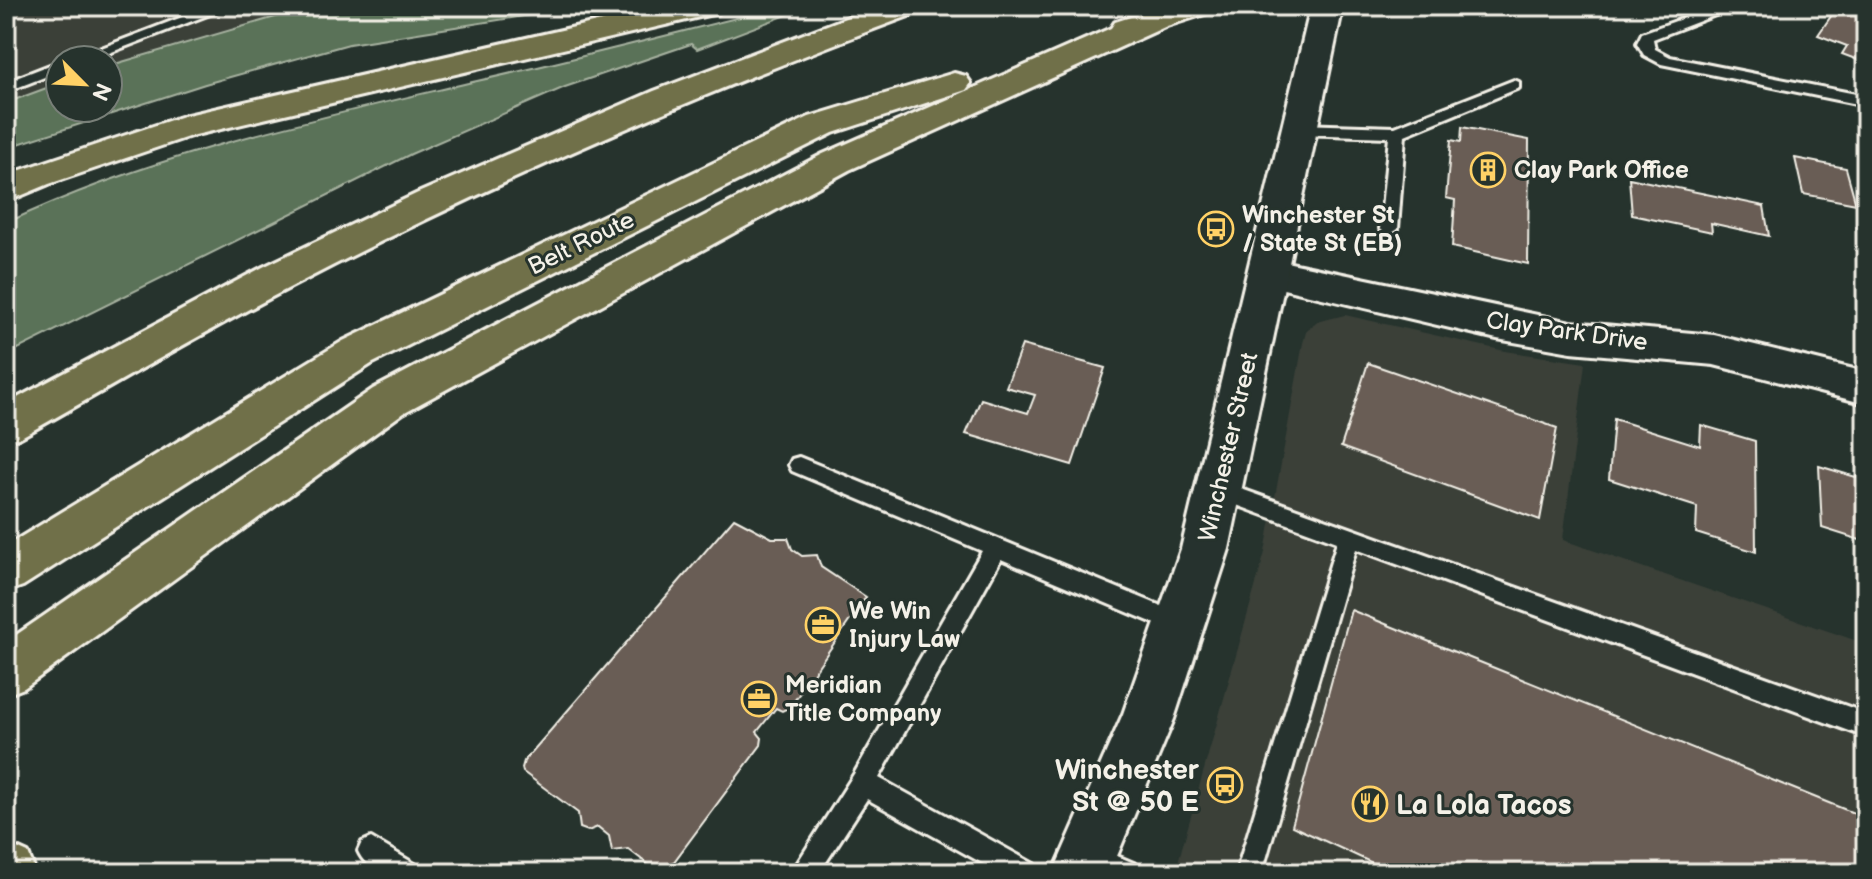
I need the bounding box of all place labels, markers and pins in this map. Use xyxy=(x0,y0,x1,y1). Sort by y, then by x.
building icon: Clay Park Office xyxy=(1469,151,1507,189)
place label: Clay Park Office xyxy=(1514,156,1689,185)
place label: Winchester St / State St (EB) xyxy=(1242,201,1402,258)
bus stop icon: Winchester St / State St (EB) xyxy=(1197,210,1235,248)
place label: We Win Injury Law xyxy=(849,597,960,654)
office icon: We Win Injury Law xyxy=(804,606,842,644)
place label: Meridian Title Company xyxy=(785,671,941,728)
office icon: Meridian Title Company xyxy=(740,680,778,718)
place label: Winchester St @ 50 E xyxy=(1055,754,1200,819)
bus stop icon: Winchester St @ 50 E xyxy=(1206,766,1244,804)
restaurant icon: La Lola Tacos xyxy=(1351,785,1389,823)
place label: La Lola Tacos xyxy=(1396,789,1572,822)

